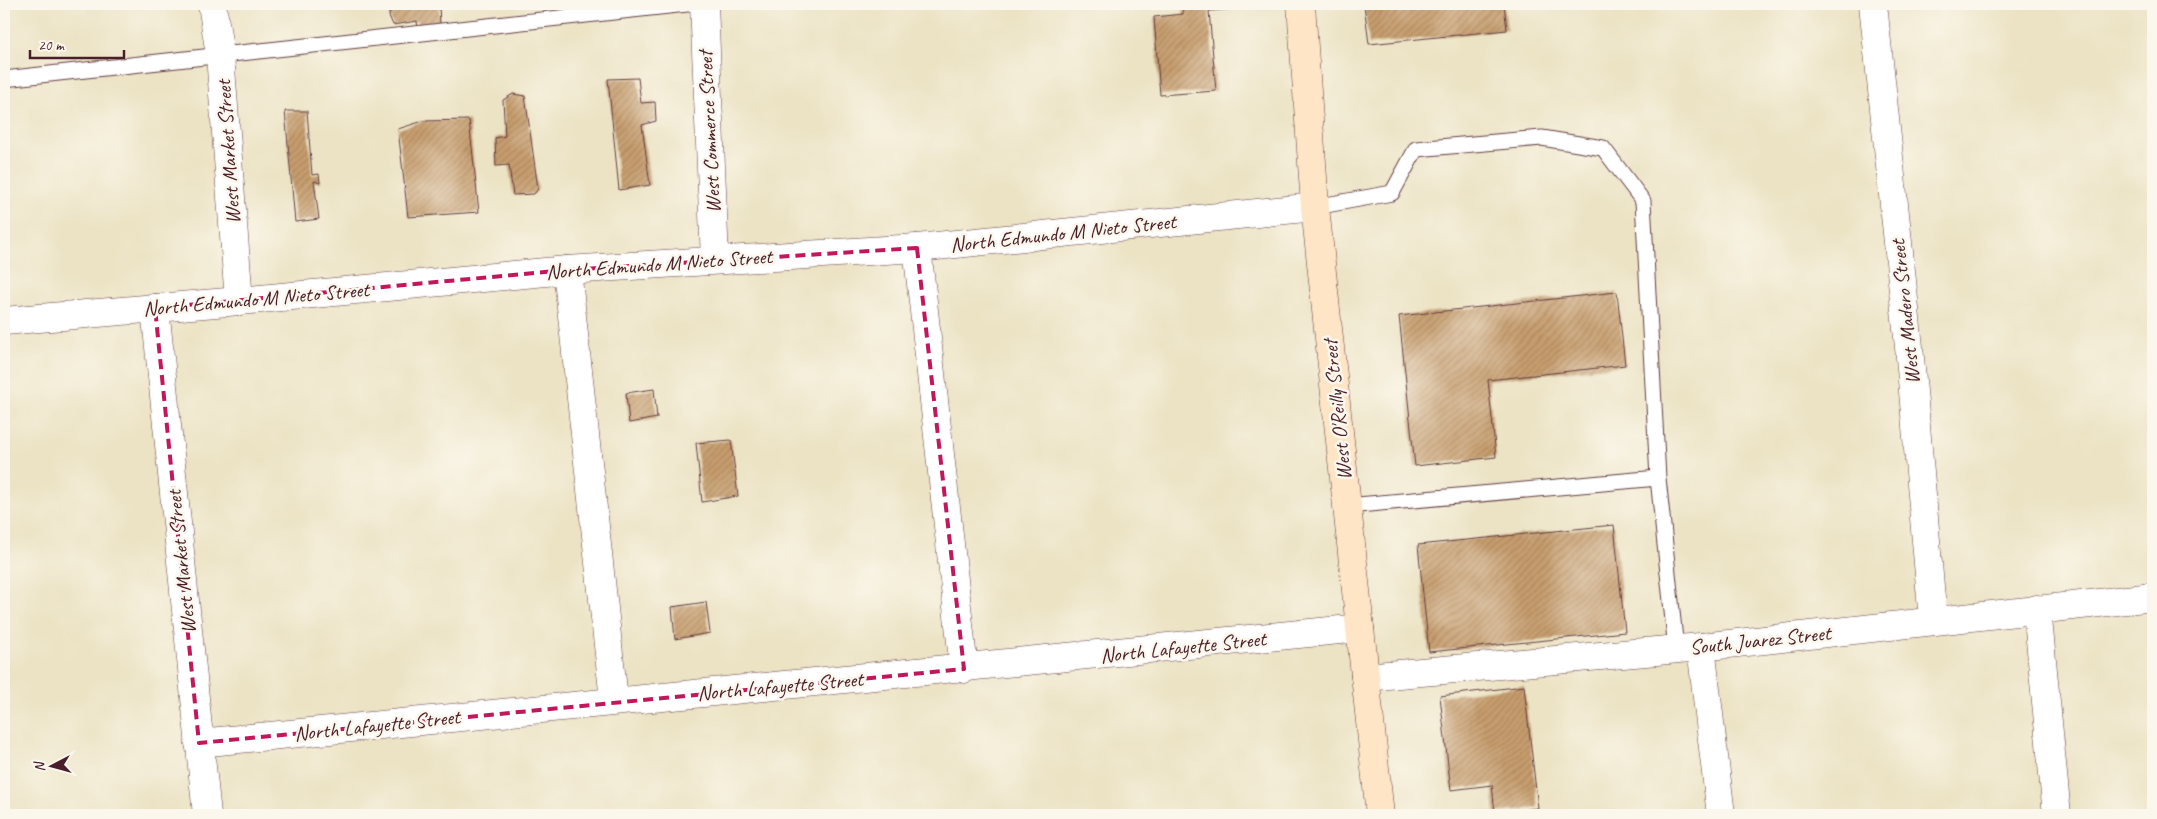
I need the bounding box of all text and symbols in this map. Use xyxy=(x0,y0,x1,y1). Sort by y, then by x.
scale bar xyxy=(30,28,124,60)
text: 20 m xyxy=(38,36,65,55)
street label: West Commerce Street xyxy=(692,47,726,214)
street label: West Market Street xyxy=(210,77,246,225)
street label: North Edmundo M Nieto Street xyxy=(949,208,1179,258)
street label: West Madero Street xyxy=(1884,236,1926,386)
street label: North Edmundo M Nieto Street xyxy=(545,243,775,285)
street label: North Edmundo M Nieto Street xyxy=(142,276,372,322)
street label: West O'Reilly Street xyxy=(1316,335,1357,482)
street label: West Market Street xyxy=(160,487,201,635)
street label: South Juarez Street xyxy=(1688,619,1834,660)
street label: North Lafayette Street xyxy=(1099,625,1269,669)
street label: North Lafayette Street xyxy=(696,666,866,706)
street label: North Lafayette Street xyxy=(293,703,463,747)
north arrow xyxy=(28,742,78,792)
text: N xyxy=(30,760,48,773)

